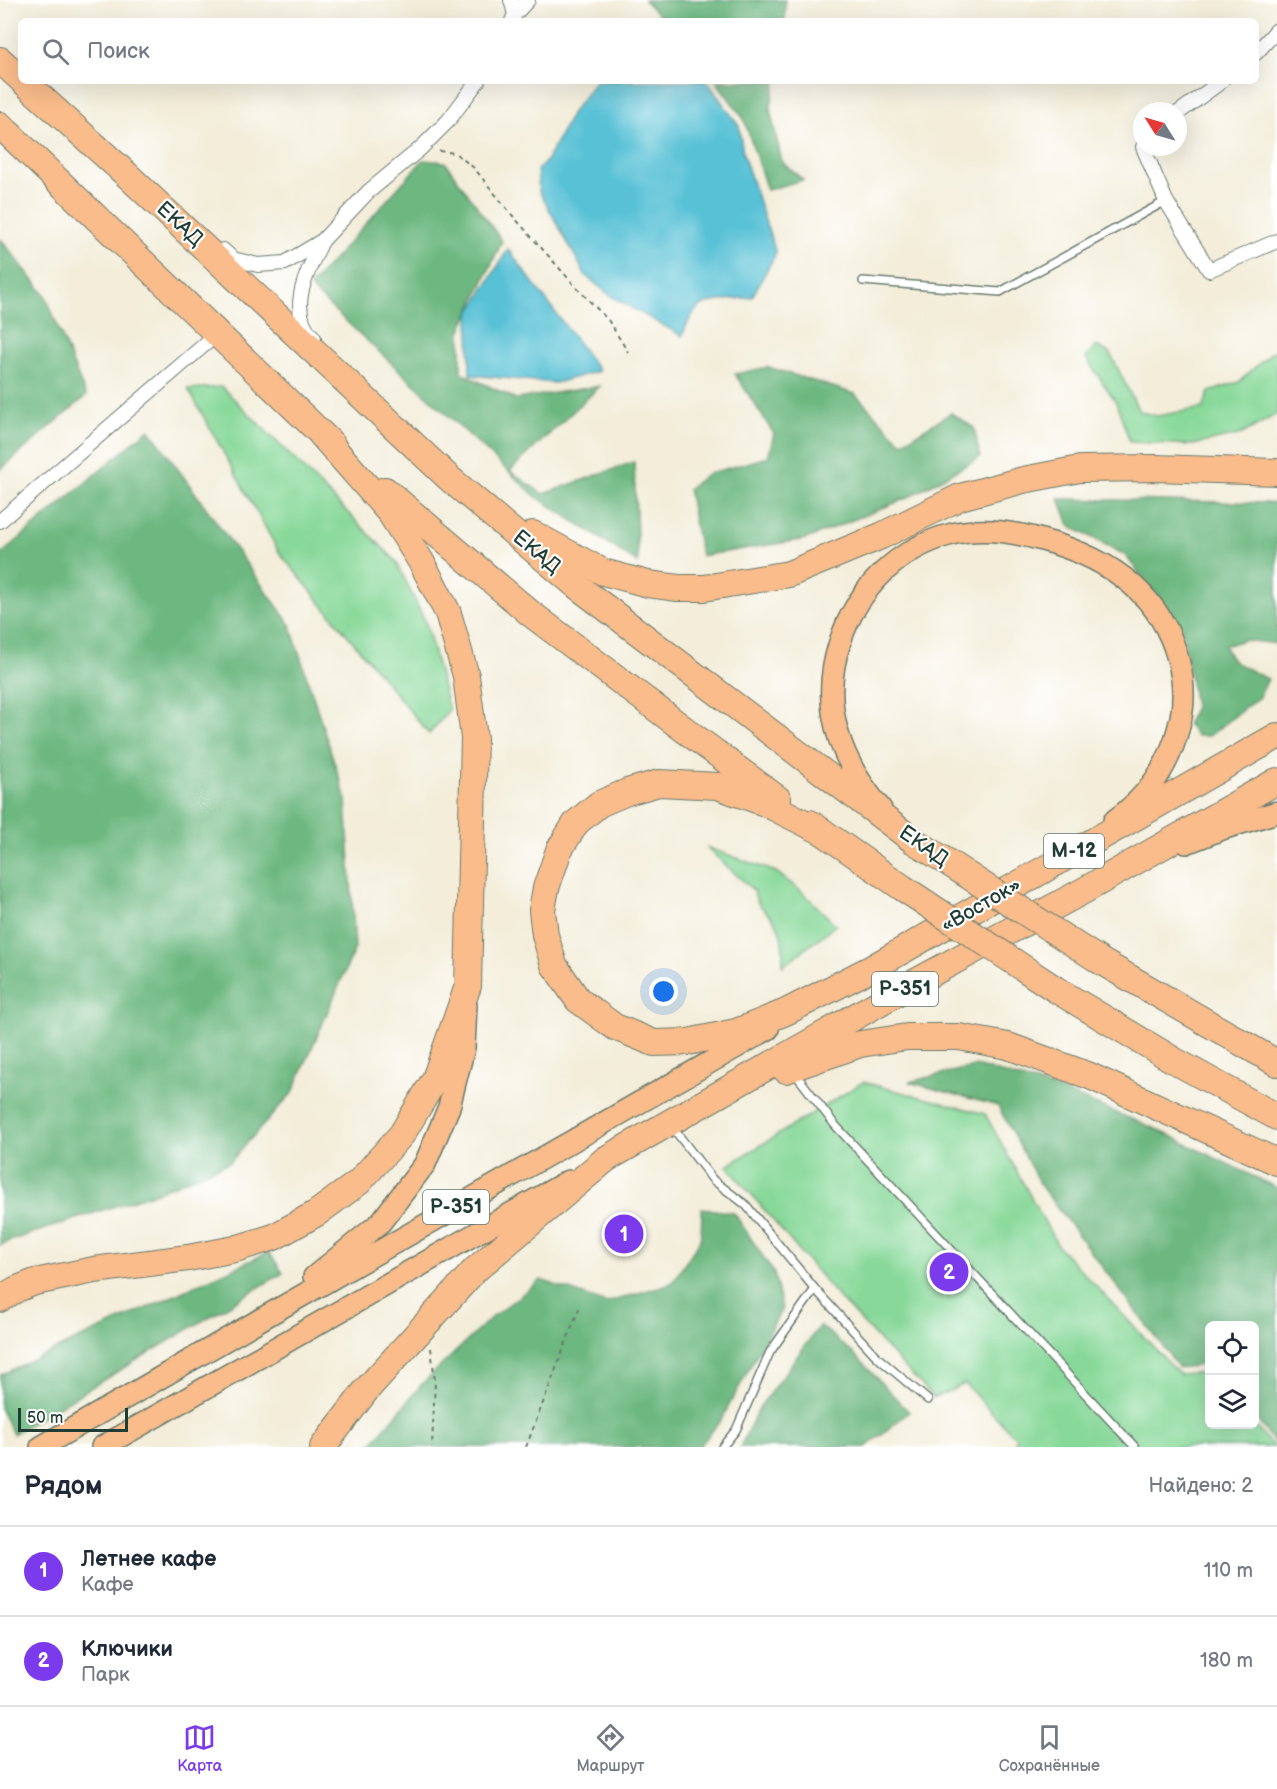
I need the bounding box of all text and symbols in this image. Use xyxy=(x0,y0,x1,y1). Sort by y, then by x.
search box xyxy=(18,18,1259,84)
icon: search xyxy=(39,35,72,68)
text: Поиск xyxy=(87,38,150,65)
north arrow xyxy=(1133,102,1187,156)
street label: ЕКАД xyxy=(151,196,209,252)
street label: ЕКАД xyxy=(508,525,566,579)
street label: ЕКАД xyxy=(894,820,954,872)
road number: М-12 xyxy=(1044,834,1104,868)
street label: «Восток» xyxy=(936,872,1026,938)
road number: Р-351 xyxy=(872,972,938,1006)
your location xyxy=(649,977,678,1006)
road number: Р-351 xyxy=(423,1190,489,1224)
pin: 1 xyxy=(604,1212,644,1256)
pin: 2 xyxy=(930,1250,968,1294)
map controls xyxy=(1205,1321,1259,1429)
button: locate xyxy=(1205,1321,1259,1375)
button: layers xyxy=(1205,1375,1259,1429)
scale bar xyxy=(18,1405,128,1432)
text: 50 m xyxy=(27,1409,63,1428)
text: Рядом xyxy=(24,1471,102,1502)
text: Найдено: 2 xyxy=(1149,1474,1253,1498)
text: Летнее кафе xyxy=(81,1546,216,1573)
text: 1 xyxy=(39,1559,48,1583)
text: 110 m xyxy=(1204,1559,1253,1583)
text: Кафе xyxy=(81,1573,134,1597)
text: Ключики xyxy=(81,1636,173,1663)
text: 2 xyxy=(38,1649,49,1673)
text: 180 m xyxy=(1200,1649,1253,1673)
text: Парк xyxy=(81,1663,130,1687)
tab: Карта xyxy=(177,1721,222,1776)
tab: Маршрут xyxy=(576,1721,645,1776)
tab: Сохранённые xyxy=(999,1721,1100,1776)

